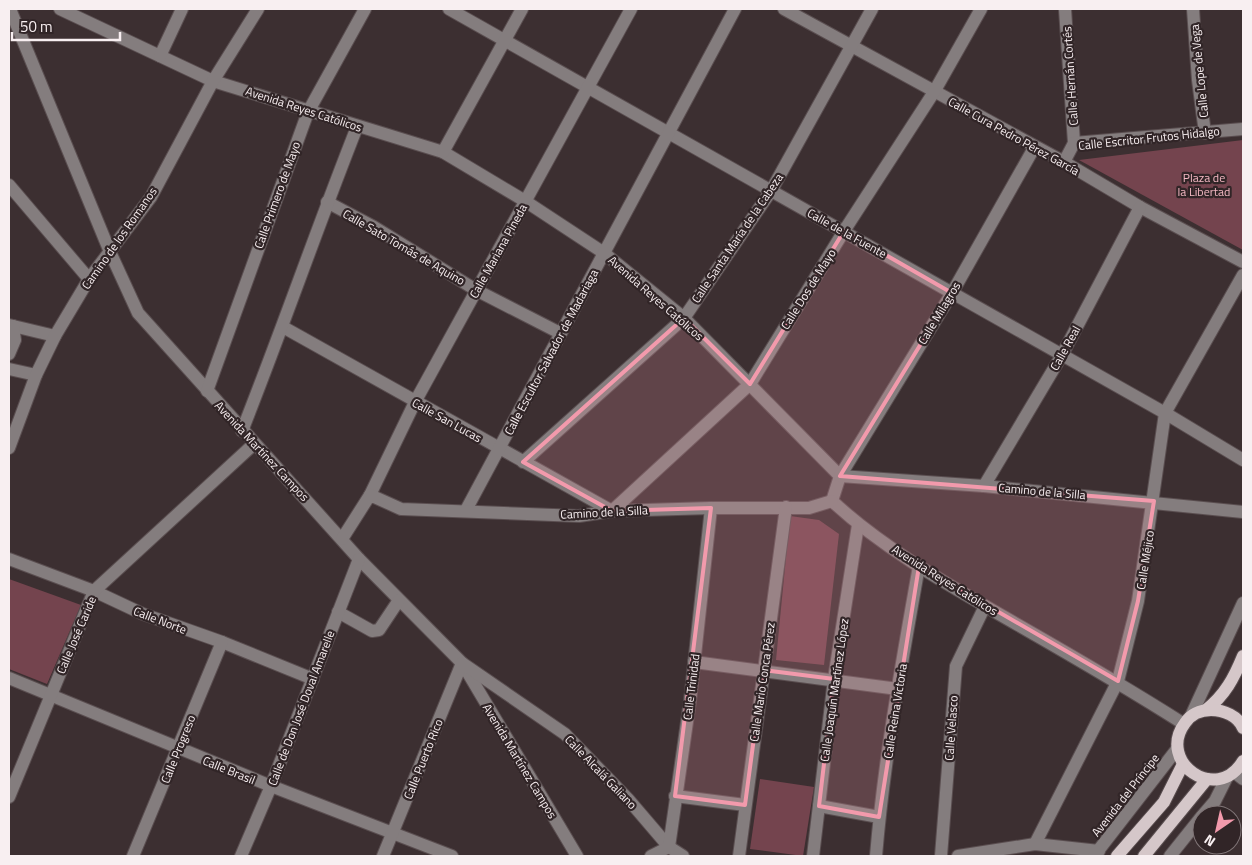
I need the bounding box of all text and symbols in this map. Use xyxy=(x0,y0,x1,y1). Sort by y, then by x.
scale bar xyxy=(12,10,120,42)
text: 50 m xyxy=(20,15,53,38)
street label: Calle Lope de Vega xyxy=(1185,23,1213,119)
street label: Calle Hernán Cortés xyxy=(1057,25,1083,126)
street label: Avenida Reyes Católicos xyxy=(243,81,365,137)
street label: Calle Cura Pedro Pérez García xyxy=(945,92,1083,180)
street label: Calle Escritor Frutos Hidalgo xyxy=(1077,121,1221,155)
street label: Calle Primero de Mayo xyxy=(249,139,305,251)
park label: Plaza de la Libertad xyxy=(1178,168,1230,201)
street label: Calle Santa María de la Cabeza xyxy=(686,169,788,307)
street label: Camino de los Romanos xyxy=(77,183,162,293)
street label: Calle Mariana Pineda xyxy=(464,200,532,302)
street label: Calle de la Fuente xyxy=(804,203,890,263)
street label: Calle Sato Tomás de Aquino xyxy=(339,204,469,290)
street label: Calle Dos de Mayo xyxy=(776,245,840,333)
street label: Avenida Reyes Católicos xyxy=(604,251,708,345)
street label: Calle Escultor Salvador de Madariaga xyxy=(499,266,603,438)
street label: Calle Milagros xyxy=(913,278,965,348)
street label: Calle Real xyxy=(1045,322,1085,374)
street label: Calle San Lucas xyxy=(409,393,486,447)
street label: Avenida Martínez Campos xyxy=(210,397,314,506)
street label: Camino de la Silla xyxy=(997,478,1087,504)
street label: Camino de la Silla xyxy=(560,500,648,524)
street label: Calle Méjico xyxy=(1131,529,1159,591)
street label: Avenida Reyes Católicos xyxy=(888,540,1002,620)
street label: Calle José Caride xyxy=(51,593,101,677)
street label: Calle Norte xyxy=(131,601,189,639)
street label: Calle Joaquín Martínez López xyxy=(815,617,853,763)
street label: Calle Mario Conca Pérez xyxy=(744,621,780,743)
street label: Calle de Don José Doval Amarelle xyxy=(263,628,339,788)
street label: Calle Trinidad xyxy=(678,653,704,721)
street label: Calle Reina Victoria xyxy=(878,662,912,760)
street label: Calle Velasco xyxy=(939,695,963,761)
street label: Avenida Martínez Campos xyxy=(478,700,562,822)
street label: Calle Progreso xyxy=(156,712,200,786)
street label: Calle Puerto Rico xyxy=(398,716,448,802)
street label: Calle Alcalá Galiano xyxy=(560,731,642,813)
street label: Avenida del Príncipe xyxy=(1086,749,1164,841)
street label: Calle Brasil xyxy=(200,751,258,789)
north arrow xyxy=(1192,805,1242,855)
text: N xyxy=(1200,830,1219,853)

